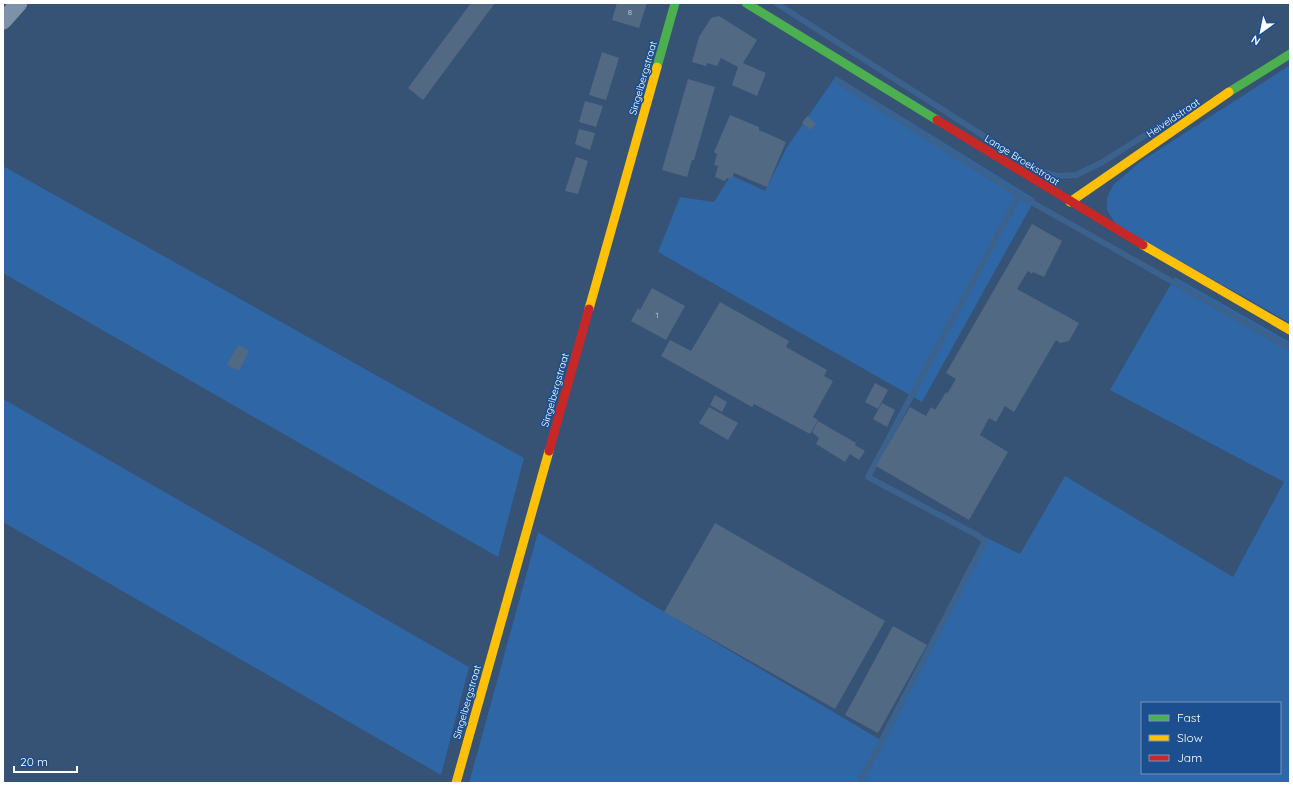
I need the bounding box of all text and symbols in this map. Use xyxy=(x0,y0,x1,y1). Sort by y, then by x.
house number: 8 xyxy=(628,7,632,17)
north arrow xyxy=(1241,12,1281,52)
text: N xyxy=(1248,32,1263,48)
street label: Singelbergstraat xyxy=(626,39,660,117)
street label: Heiveldstraat xyxy=(1144,95,1203,141)
street label: Lange Broekstraat xyxy=(982,132,1062,189)
house number: 1 xyxy=(656,310,659,320)
street label: Singelbergstraat xyxy=(538,351,572,429)
street label: Singelbergstraat xyxy=(450,663,484,741)
legend xyxy=(1141,702,1281,774)
text: Fast xyxy=(1177,710,1201,725)
text: Slow xyxy=(1177,730,1203,745)
scale bar xyxy=(14,748,77,774)
text: Jam xyxy=(1177,750,1202,765)
text: 20 m xyxy=(20,754,48,769)

